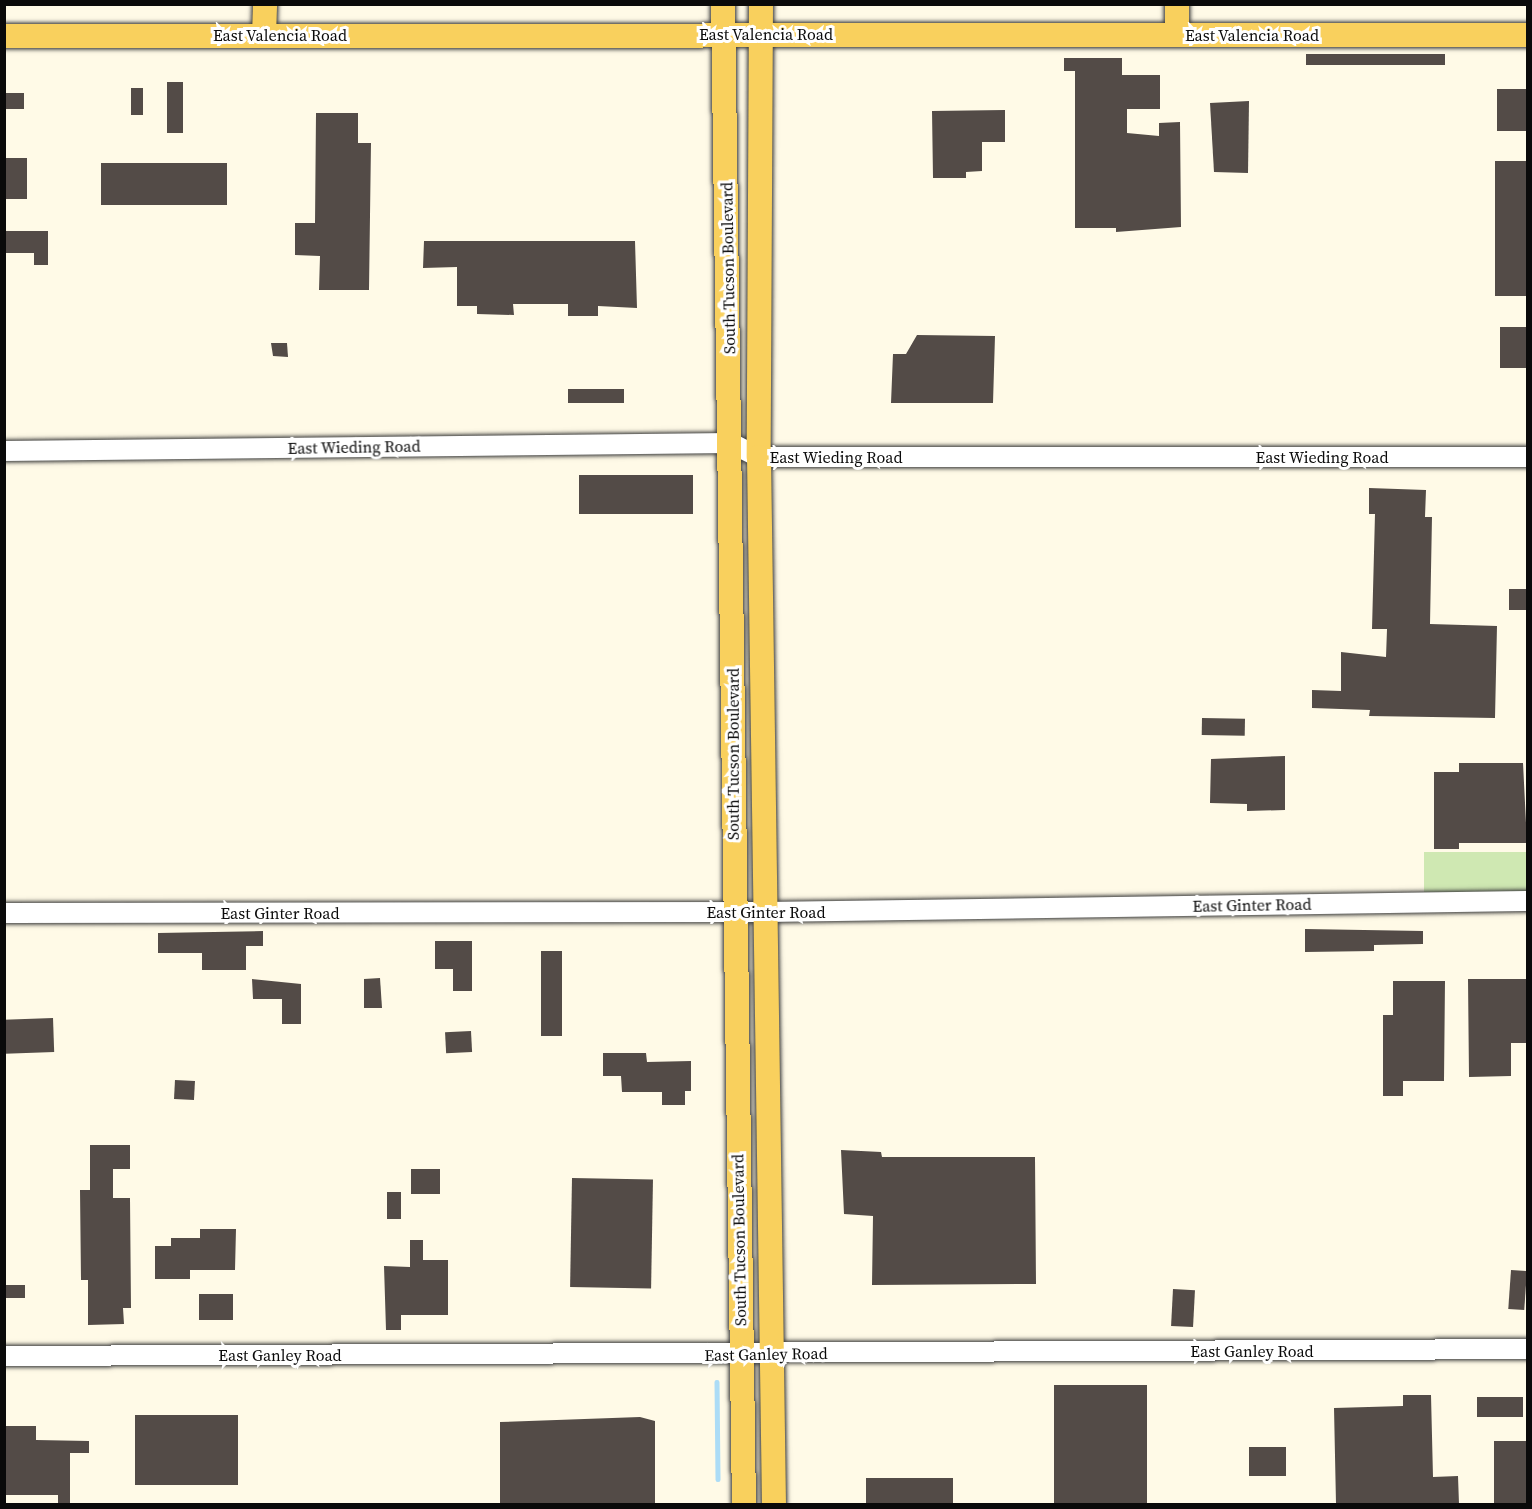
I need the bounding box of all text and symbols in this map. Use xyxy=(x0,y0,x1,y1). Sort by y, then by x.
street label: East Valencia Road xyxy=(699,24,833,44)
street label: East Valencia Road xyxy=(213,25,347,45)
street label: East Valencia Road xyxy=(1185,25,1319,45)
street label: South Tucson Boulevard xyxy=(717,182,739,354)
street label: East Wieding Road xyxy=(287,436,421,458)
street label: East Wieding Road xyxy=(769,447,903,467)
street label: East Wieding Road xyxy=(1255,447,1389,467)
street label: South Tucson Boulevard xyxy=(723,668,743,840)
street label: East Ginter Road xyxy=(1192,894,1312,916)
street label: East Ginter Road xyxy=(706,902,826,922)
street label: East Ginter Road xyxy=(220,903,340,923)
street label: South Tucson Boulevard xyxy=(728,1154,750,1326)
street label: East Ganley Road xyxy=(1190,1341,1314,1361)
street label: East Ganley Road xyxy=(704,1343,828,1365)
street label: East Ganley Road xyxy=(218,1345,342,1365)

